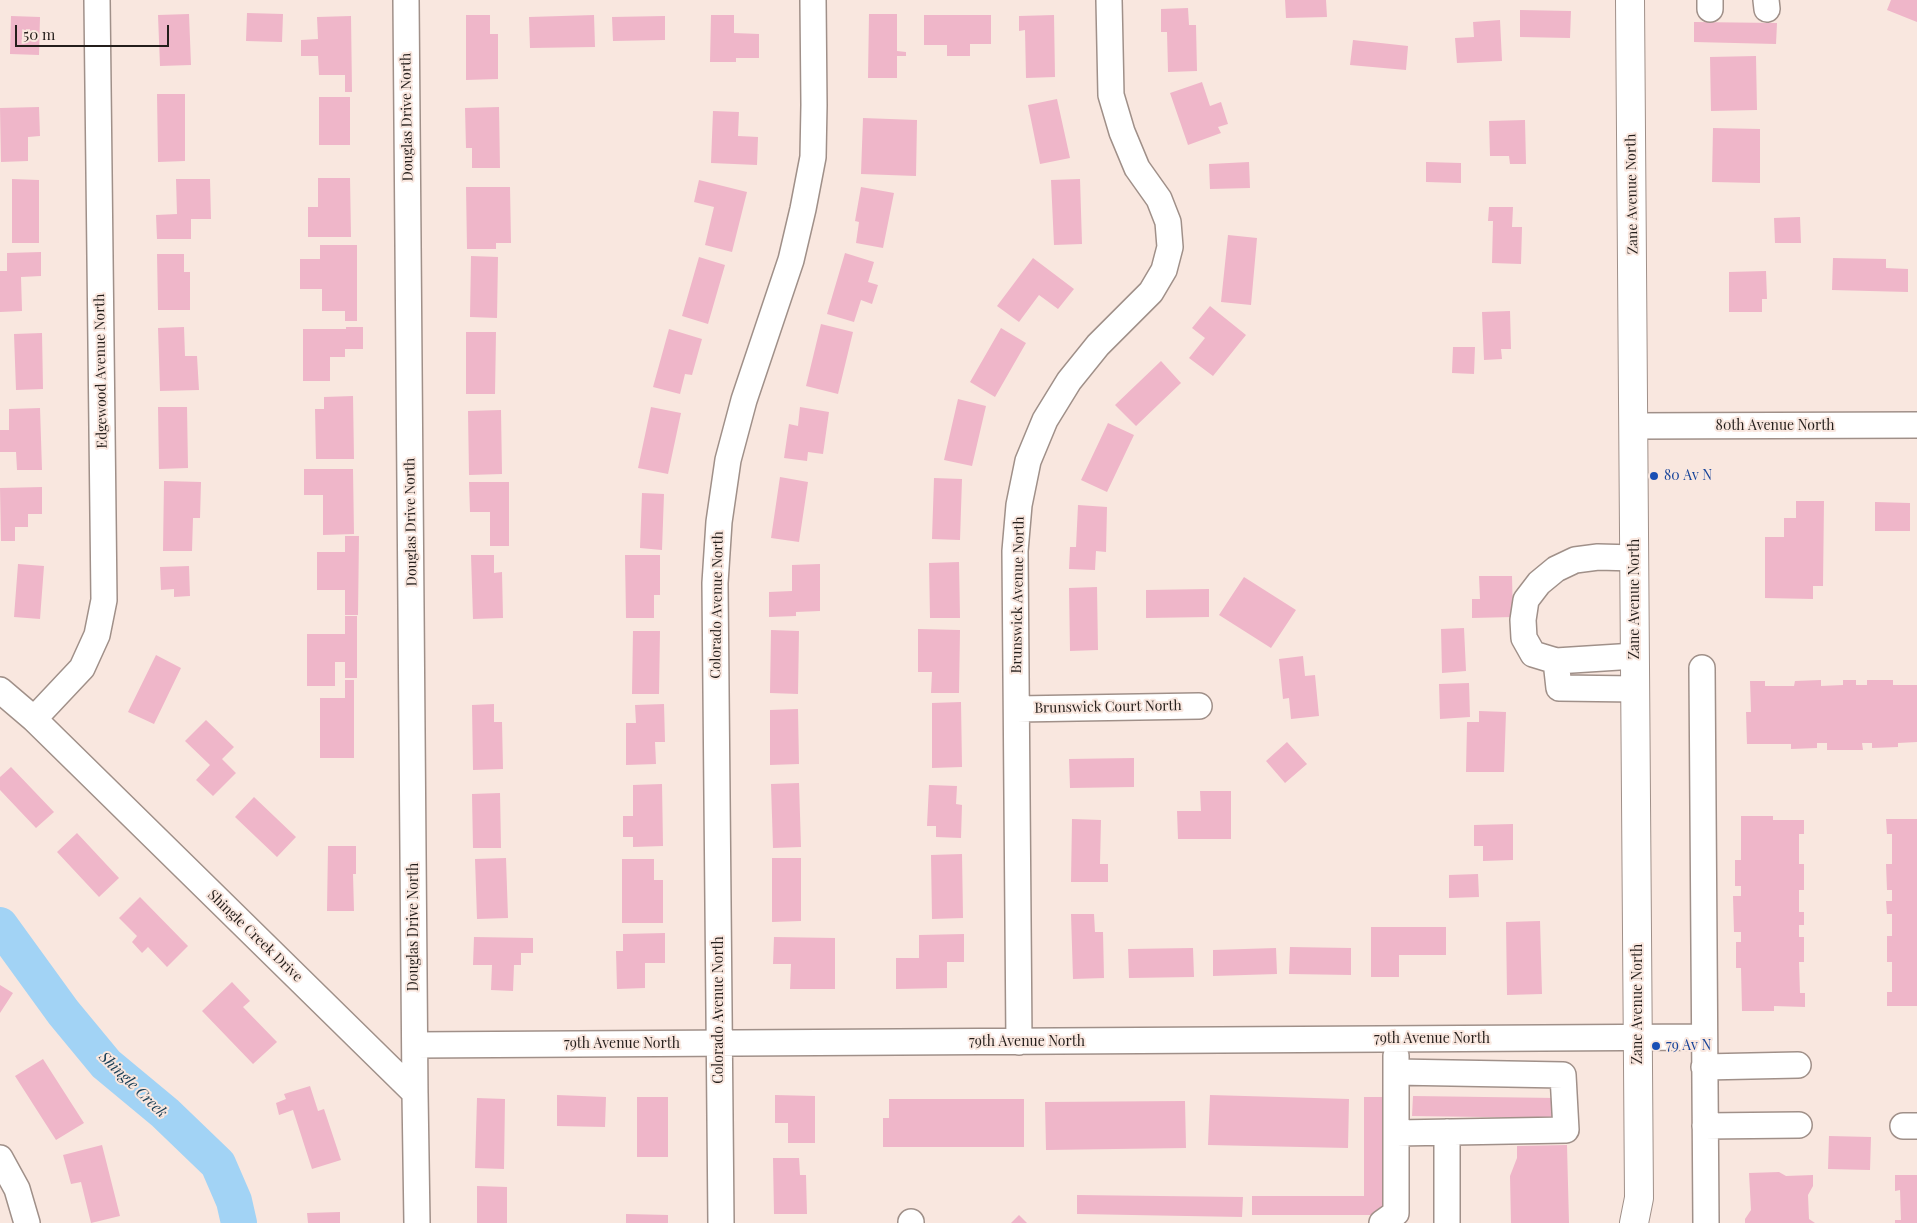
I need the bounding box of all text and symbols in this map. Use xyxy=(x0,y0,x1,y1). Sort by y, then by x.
scale bar xyxy=(18,15,171,47)
text: 50 m xyxy=(23,24,55,44)
street label: Douglas Drive North xyxy=(397,53,417,181)
street label: Zane Avenue North xyxy=(1623,134,1641,254)
street label: Edgewood Avenue North xyxy=(91,293,111,449)
street label: 80th Avenue North xyxy=(1716,418,1834,434)
street label: Douglas Drive North xyxy=(401,458,421,586)
place label: 80 Av N xyxy=(1664,468,1712,484)
marker: 80 Av N xyxy=(1648,470,1660,482)
street label: Brunswick Avenue North xyxy=(1008,516,1028,674)
street label: Colorado Avenue North xyxy=(707,531,727,679)
street label: Zane Avenue North xyxy=(1627,539,1643,659)
street label: Brunswick Court North xyxy=(1034,697,1182,717)
street label: Douglas Drive North xyxy=(406,863,422,991)
street label: Shingle Creek Drive xyxy=(204,886,306,986)
street label: Colorado Avenue North xyxy=(711,936,727,1084)
street label: Zane Avenue North xyxy=(1630,944,1646,1064)
street label: 79th Avenue North xyxy=(1374,1031,1490,1047)
street label: 79th Avenue North xyxy=(969,1034,1085,1050)
street label: 79th Avenue North xyxy=(564,1036,680,1052)
place label: 79 Av N xyxy=(1666,1038,1711,1054)
marker: 79 Av N xyxy=(1650,1040,1662,1052)
water label: Shingle Creek xyxy=(95,1048,171,1122)

